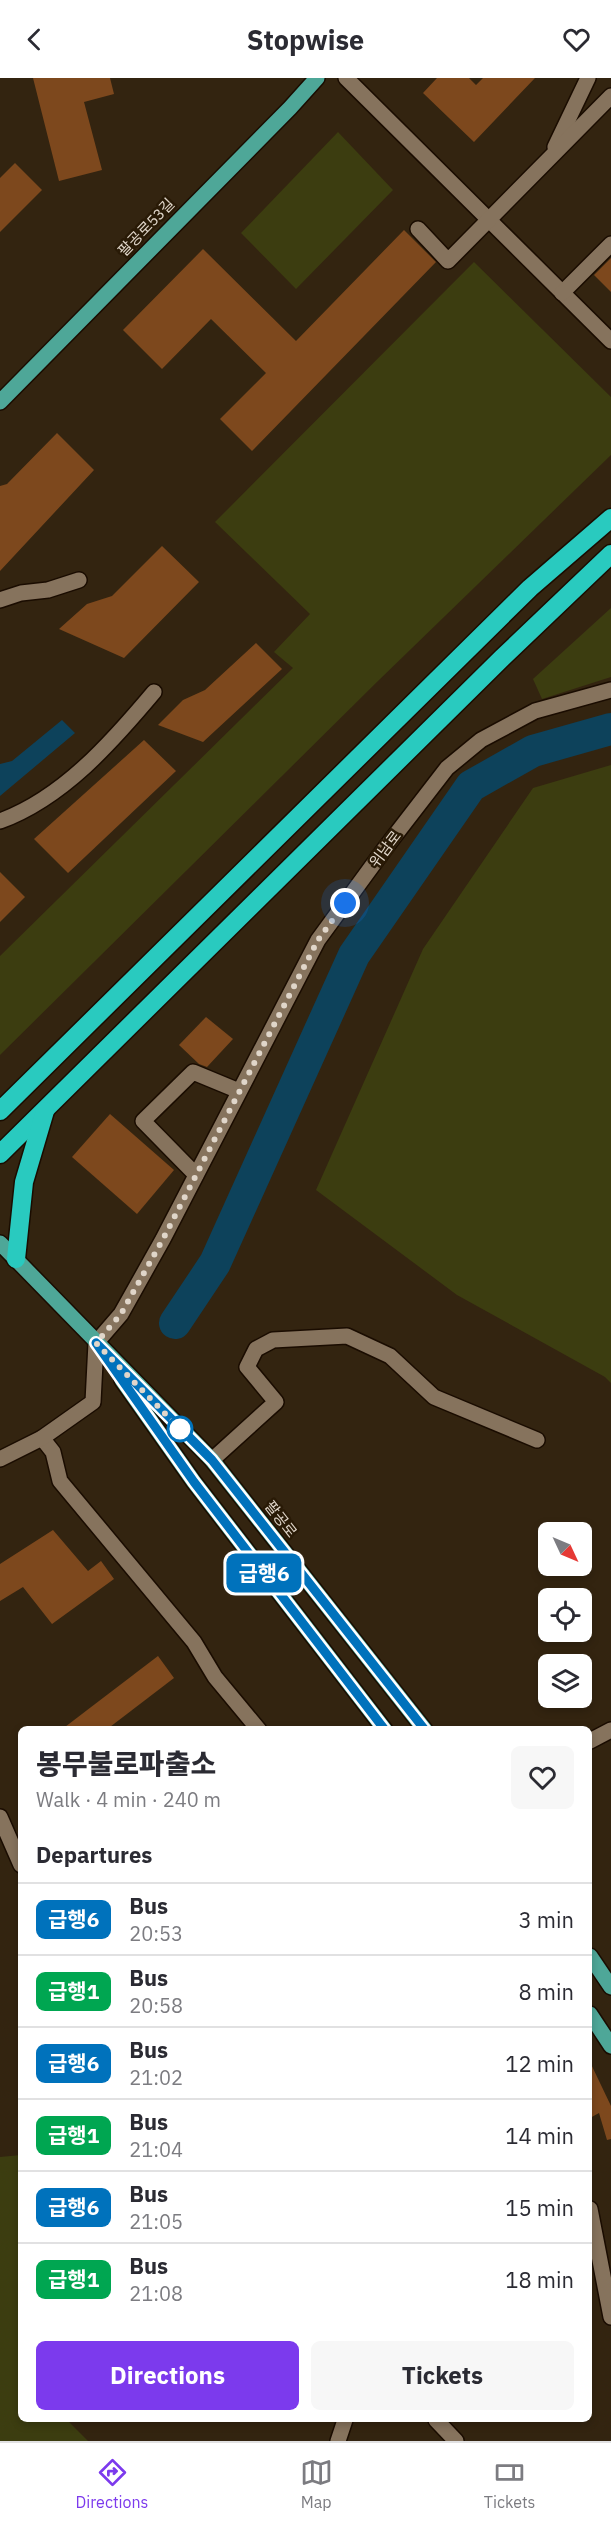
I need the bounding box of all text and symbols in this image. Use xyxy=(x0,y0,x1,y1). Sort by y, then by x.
text: Stopwise xyxy=(247,22,364,57)
icon: back xyxy=(18,23,51,56)
icon: heart xyxy=(560,23,593,56)
street label: 팔공로53길 xyxy=(114,194,178,260)
street label: 위남로 xyxy=(365,827,405,871)
your location xyxy=(330,888,360,918)
unlabelled marker xyxy=(167,1416,193,1442)
street label: 팔공로 xyxy=(261,1497,301,1541)
north arrow xyxy=(538,1522,592,1576)
map controls xyxy=(538,1522,592,1708)
line badge: 급행6 xyxy=(230,1554,298,1592)
text: 급행6 xyxy=(238,1559,290,1587)
button: locate xyxy=(538,1588,592,1642)
button: layers xyxy=(538,1654,592,1708)
text: 봉무불로파출소 xyxy=(36,1745,216,1782)
button: heart xyxy=(511,1746,574,1809)
text: Walk · 4 min · 240 m xyxy=(36,1786,221,1813)
text: Departures xyxy=(36,1840,152,1869)
text: Bus xyxy=(129,1891,168,1920)
text: 급행6 xyxy=(48,1905,99,1933)
text: 3 min xyxy=(518,1905,574,1934)
text: 20:53 xyxy=(129,1920,183,1947)
text: Bus xyxy=(129,1963,168,1992)
text: 급행1 xyxy=(48,1977,99,2005)
text: 8 min xyxy=(518,1977,574,2006)
text: 20:58 xyxy=(129,1992,183,2019)
text: Bus xyxy=(129,2035,168,2064)
text: 급행6 xyxy=(48,2049,99,2077)
text: 12 min xyxy=(505,2049,574,2078)
text: 21:02 xyxy=(129,2064,183,2091)
text: Bus xyxy=(129,2107,168,2136)
text: 급행1 xyxy=(48,2121,99,2149)
text: 14 min xyxy=(505,2121,574,2150)
text: 21:04 xyxy=(129,2136,183,2163)
text: Bus xyxy=(129,2179,168,2208)
text: 급행6 xyxy=(48,2193,99,2221)
text: 15 min xyxy=(505,2193,574,2222)
text: 21:05 xyxy=(129,2208,183,2235)
text: Bus xyxy=(129,2251,168,2280)
text: 급행1 xyxy=(48,2265,99,2293)
text: 18 min xyxy=(505,2265,574,2294)
text: 21:08 xyxy=(129,2280,183,2307)
button: Directions xyxy=(36,2341,299,2410)
button: Tickets xyxy=(311,2341,574,2410)
tab: Directions xyxy=(76,2456,148,2512)
tab: Map xyxy=(300,2456,333,2512)
tab: Tickets xyxy=(484,2456,535,2512)

